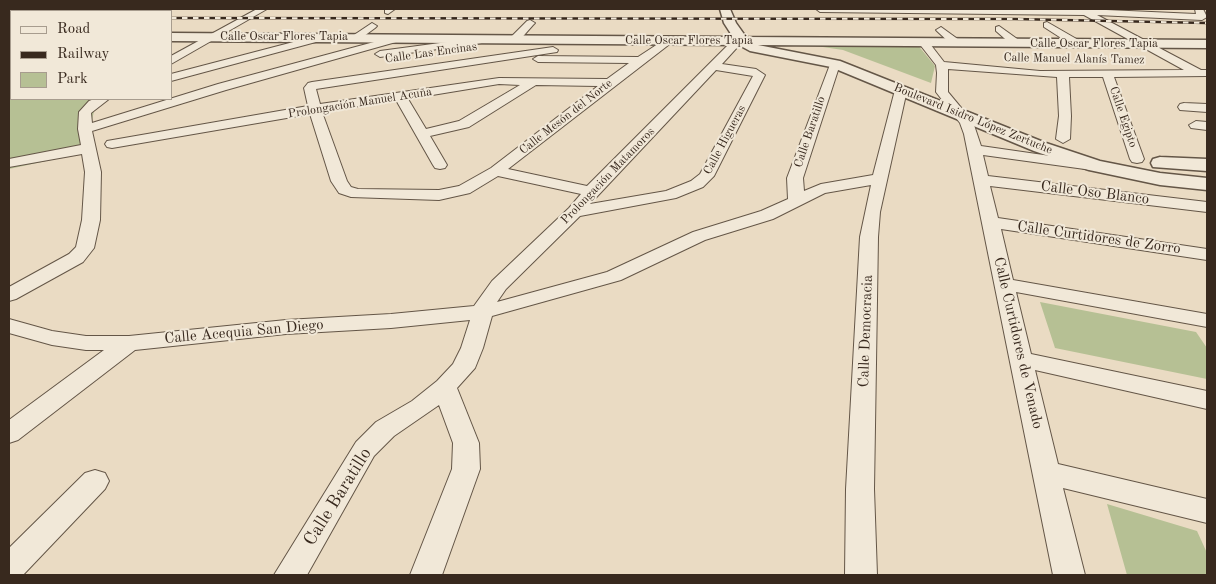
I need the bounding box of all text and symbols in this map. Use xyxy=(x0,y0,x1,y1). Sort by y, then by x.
legend xyxy=(10,10,172,100)
text: Road xyxy=(57,22,90,37)
street label: Calle Oscar Flores Tapia xyxy=(220,30,348,44)
street label: Calle Oscar Flores Tapia xyxy=(625,34,753,48)
street label: Calle Oscar Flores Tapia xyxy=(1030,37,1158,51)
street label: Calle Las Encinas xyxy=(384,39,478,67)
text: Railway xyxy=(57,47,110,62)
street label: Calle Manuel Alanís Tamez xyxy=(1003,51,1145,67)
text: Park xyxy=(57,72,88,87)
street label: Calle Mesón del Norte xyxy=(517,76,615,158)
street label: Boulevard Isidro López Zertuche xyxy=(891,80,1055,158)
street label: Prolongación Manuel Acuña xyxy=(287,85,433,121)
street label: Calle Egipto xyxy=(1106,85,1140,149)
street label: Calle Baratillo xyxy=(791,95,829,169)
street label: Calle Higueras xyxy=(701,103,749,177)
street label: Prolongación Matamoros xyxy=(558,125,658,227)
street label: Calle Oso Blanco xyxy=(1040,177,1150,209)
street label: Calle Curtidores de Zorro xyxy=(1016,218,1182,258)
street label: Calle Curtidores de Venado xyxy=(989,255,1047,431)
street label: Calle Democracia xyxy=(855,274,877,388)
street label: Calle Acequia San Diego xyxy=(164,316,324,348)
street label: Calle Baratillo xyxy=(299,444,377,550)

